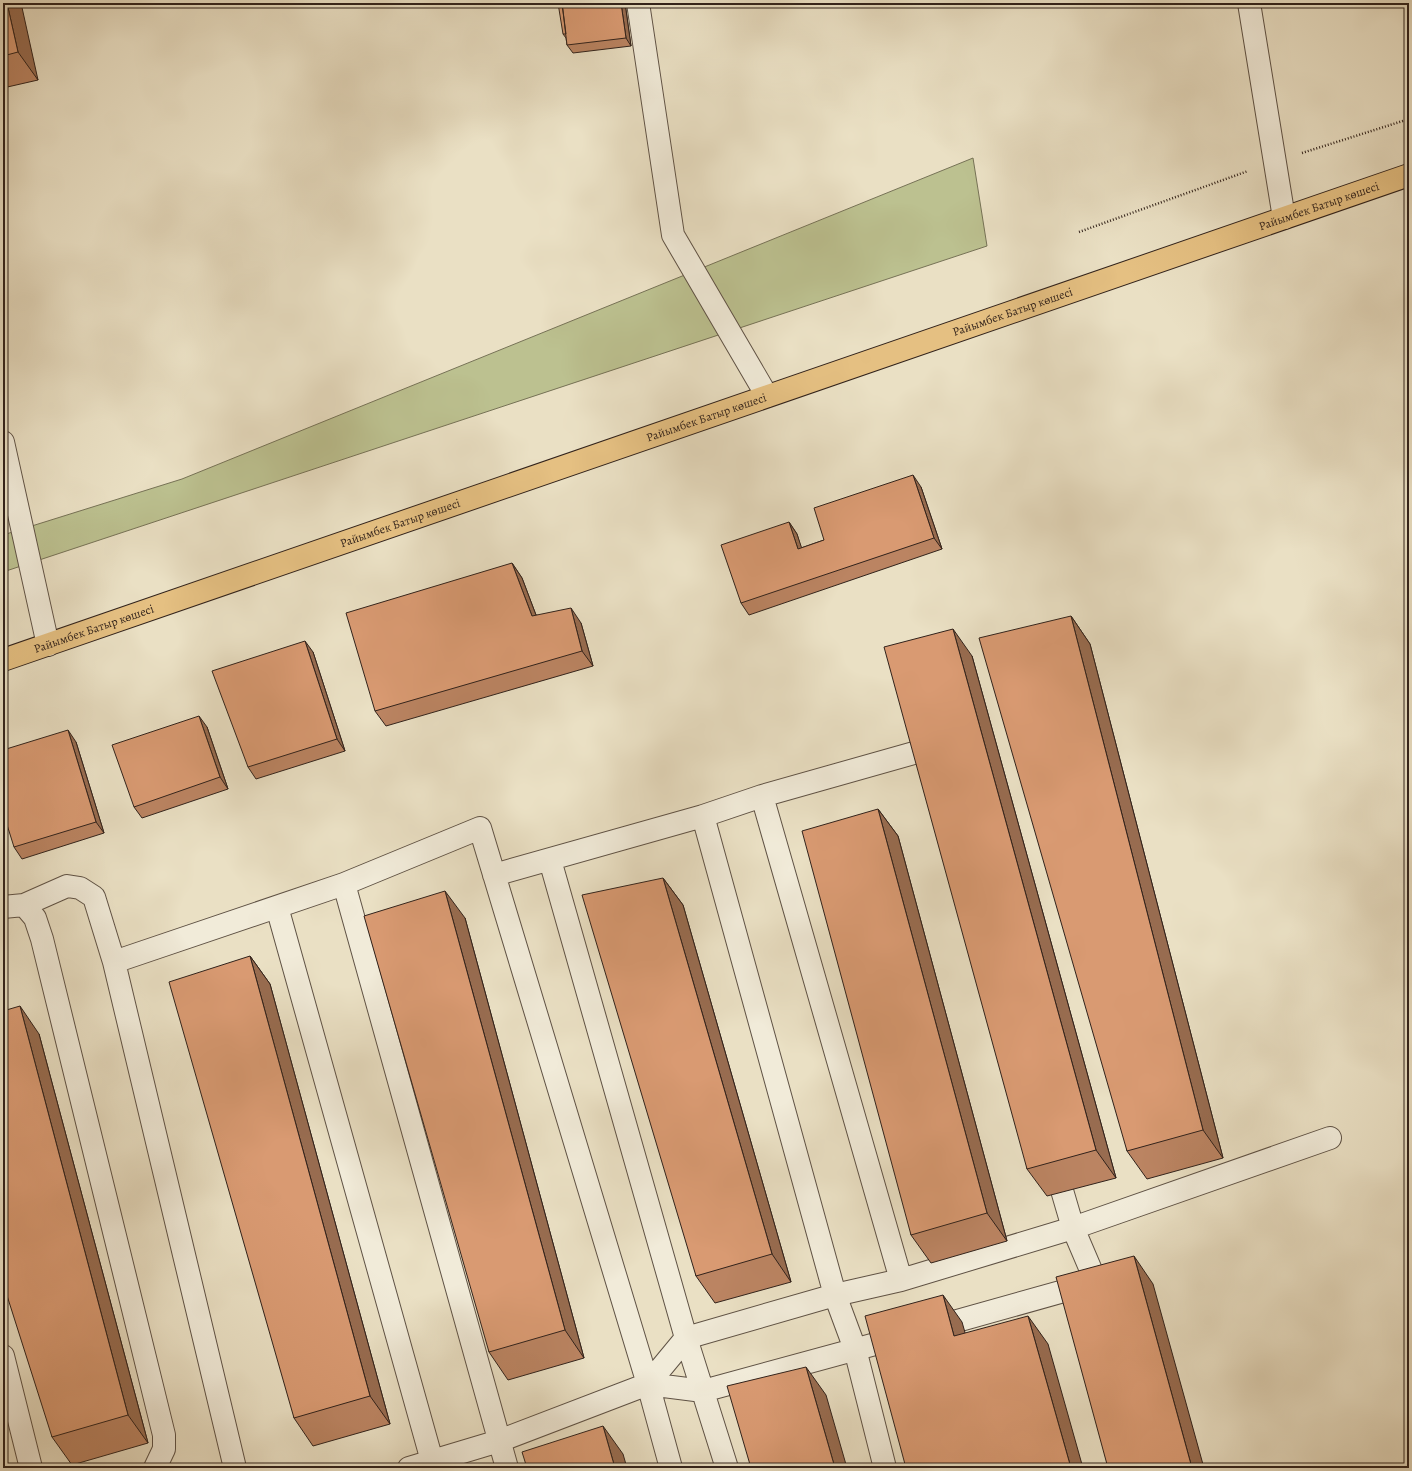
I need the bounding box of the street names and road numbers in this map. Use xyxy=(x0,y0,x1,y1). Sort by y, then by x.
street label: Райымбек Батыр көшесі xyxy=(1257,178,1381,234)
street label: Райымбек Батыр көшесі xyxy=(950,284,1075,340)
street label: Райымбек Батыр көшесі xyxy=(644,389,769,446)
street label: Райымбек Батыр көшесі xyxy=(338,495,462,551)
street label: Райымбек Батыр көшесі xyxy=(31,601,156,657)

